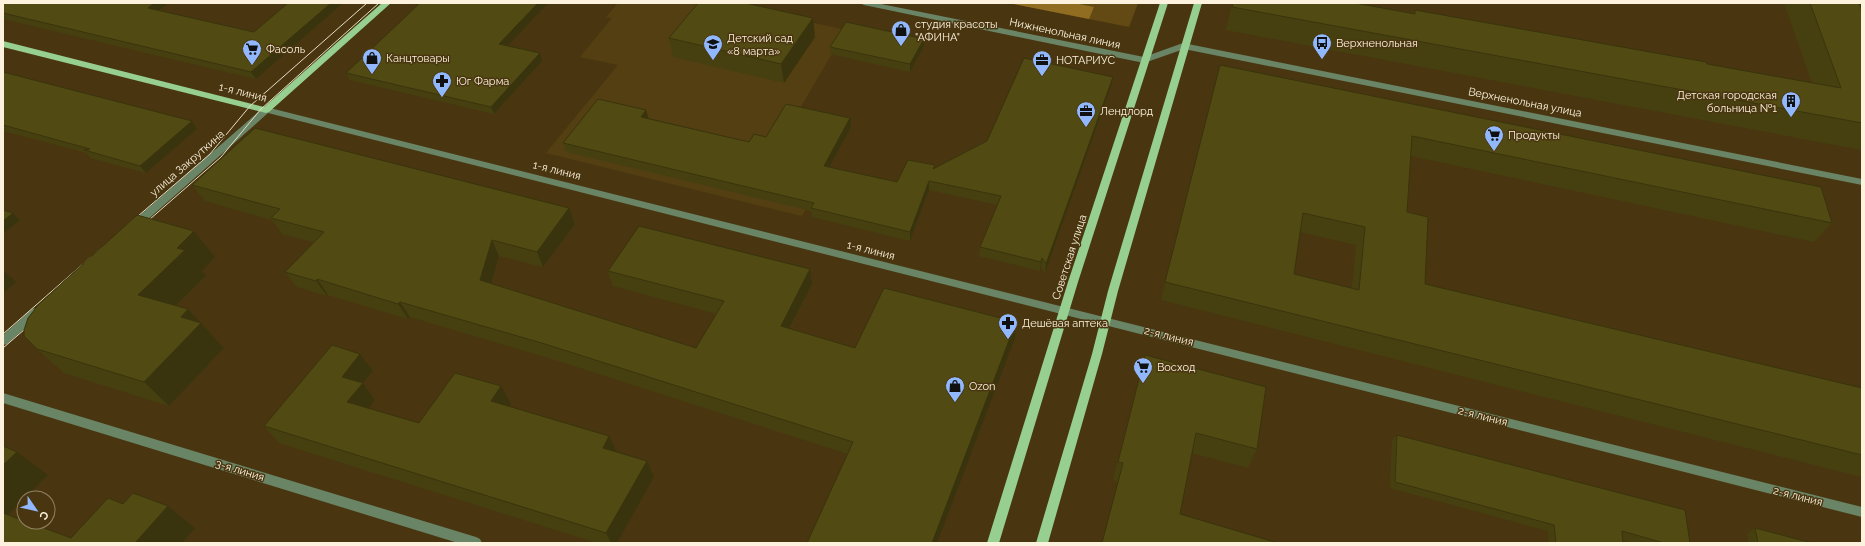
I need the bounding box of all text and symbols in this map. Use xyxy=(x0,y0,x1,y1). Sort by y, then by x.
street label: Нижненольная линия xyxy=(1008,15,1122,52)
place label: студия красоты "АФИНА" xyxy=(915,18,997,44)
shop icon: студия красоты "АФИНА" xyxy=(890,19,912,47)
place label: Детский сад «8 марта» xyxy=(727,32,794,58)
bus stop icon: Верхненольная xyxy=(1311,32,1333,60)
school or university icon: Детский сад «8 марта» xyxy=(702,33,724,61)
place label: Верхненольная xyxy=(1336,37,1418,50)
supermarket icon: Фасоль xyxy=(241,38,263,66)
place label: Фасоль xyxy=(266,43,306,56)
shop icon: Канцтовары xyxy=(361,47,383,75)
office icon: НОТАРИУС xyxy=(1031,49,1053,77)
place label: Канцтовары xyxy=(386,52,450,65)
place label: НОТАРИУС xyxy=(1056,54,1115,67)
pharmacy icon: Юг Фарма xyxy=(431,70,453,98)
place label: Юг Фарма xyxy=(456,75,509,88)
street label: 1-я линия xyxy=(217,80,268,105)
street label: Верхненольная улица xyxy=(1467,85,1583,120)
place label: Детская городская больница №1 xyxy=(1677,89,1777,115)
building icon: Детская городская больница №1 xyxy=(1780,90,1802,118)
office icon: Лендлорд xyxy=(1075,100,1097,128)
place label: Лендлорд xyxy=(1100,105,1154,118)
supermarket icon: Продукты xyxy=(1483,124,1505,152)
street label: улица Закруткина xyxy=(148,128,227,199)
place label: Продукты xyxy=(1508,129,1560,142)
street label: 1-я линия xyxy=(531,158,582,183)
street label: Советская улица xyxy=(1050,213,1089,301)
street label: 1-я линия xyxy=(845,238,896,263)
pharmacy icon: Дешёвая аптека xyxy=(997,312,1019,340)
place label: Дешёвая аптека xyxy=(1022,317,1108,330)
street label: 2-я линия xyxy=(1143,324,1195,349)
supermarket icon: Восход xyxy=(1132,356,1154,384)
place label: Восход xyxy=(1157,361,1196,374)
shop icon: Ozon xyxy=(944,375,966,403)
place label: Ozon xyxy=(969,380,996,393)
street label: 2-я линия xyxy=(1457,404,1509,429)
street label: 3-я линия xyxy=(214,457,266,484)
street label: 2-я линия xyxy=(1772,484,1824,509)
north arrow xyxy=(16,490,56,530)
text: С xyxy=(36,509,51,522)

